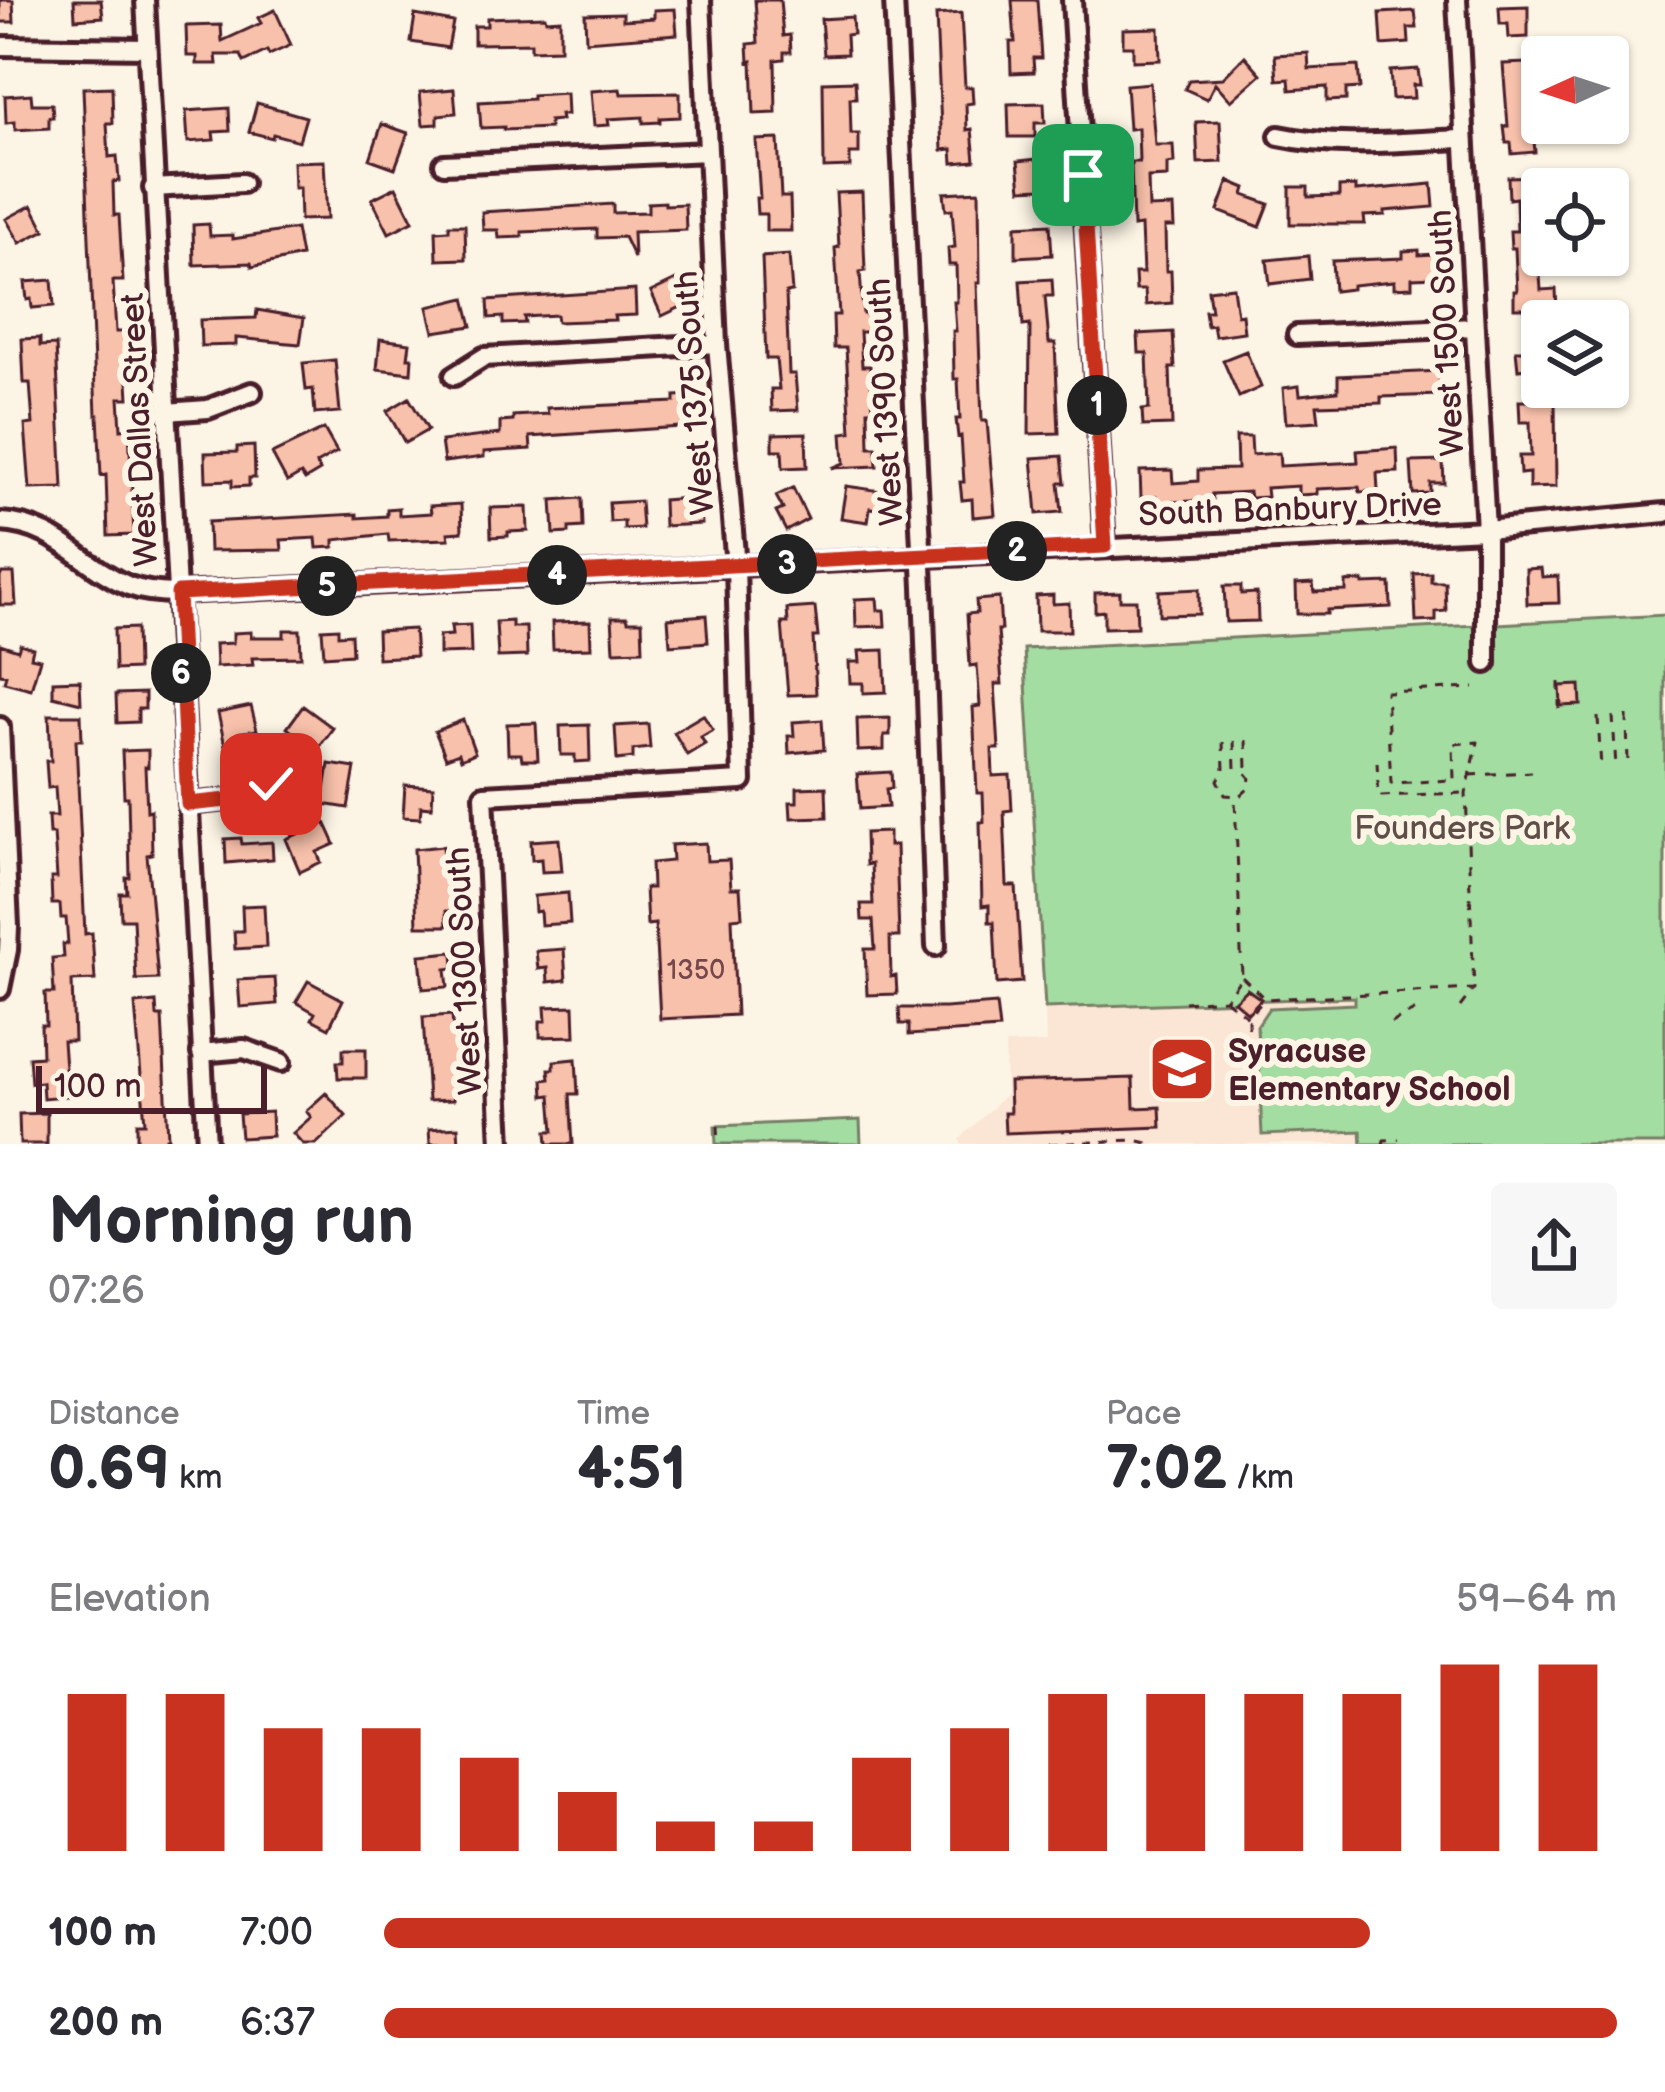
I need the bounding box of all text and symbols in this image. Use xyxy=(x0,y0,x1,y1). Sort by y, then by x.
north arrow xyxy=(1521,36,1629,144)
map controls xyxy=(1521,36,1629,408)
pin xyxy=(1032,124,1134,226)
icon: arrive xyxy=(1050,142,1116,208)
button: locate xyxy=(1521,168,1629,276)
street label: West 1500 South xyxy=(1421,208,1473,457)
street label: West 1375 South xyxy=(667,269,723,516)
street label: West 1390 South xyxy=(860,277,912,527)
street label: West Dallas Street xyxy=(113,292,167,568)
button: layers xyxy=(1521,300,1629,408)
pin: 1 xyxy=(1067,375,1127,435)
text: 1 xyxy=(1090,385,1104,425)
street label: South Banbury Drive xyxy=(1138,485,1443,535)
pin: 2 xyxy=(987,521,1047,581)
text: 2 xyxy=(1007,531,1027,571)
pin: 3 xyxy=(757,534,817,594)
text: 3 xyxy=(777,544,797,584)
pin: 4 xyxy=(527,545,587,605)
text: 4 xyxy=(547,555,567,595)
pin: 5 xyxy=(297,556,357,616)
text: 5 xyxy=(317,566,337,606)
pin: 6 xyxy=(151,643,211,703)
text: 6 xyxy=(171,653,191,693)
pin xyxy=(220,733,322,835)
icon: check xyxy=(238,751,304,817)
park label: Founders Park xyxy=(1354,809,1571,849)
street label: West 1300 South xyxy=(439,846,491,1096)
house number: 1350 xyxy=(667,955,725,987)
place label: Syracuse Elementary School xyxy=(1228,1032,1511,1110)
school or university icon: Syracuse Elementary School xyxy=(1147,1034,1217,1104)
scale bar xyxy=(36,1060,267,1113)
text: 100 m xyxy=(54,1067,142,1107)
text: Morning run xyxy=(48,1183,414,1262)
button: share xyxy=(1491,1183,1617,1309)
text: 07:26 xyxy=(48,1268,145,1315)
text: Distance xyxy=(48,1394,180,1434)
text: Time xyxy=(577,1394,650,1434)
text: Pace xyxy=(1106,1394,1181,1434)
text: 0.69 xyxy=(48,1434,170,1506)
text: 4:51 xyxy=(577,1434,687,1506)
text: 7:02 xyxy=(1106,1434,1227,1506)
text: km xyxy=(170,1458,222,1498)
text: /km xyxy=(1227,1458,1294,1498)
text: Elevation xyxy=(48,1576,211,1623)
text: 59–64 m xyxy=(1456,1576,1617,1623)
text: 100 m xyxy=(48,1910,157,1957)
text: 7:00 xyxy=(240,1910,313,1957)
text: 200 m xyxy=(48,2000,163,2047)
text: 6:37 xyxy=(240,2000,315,2047)

